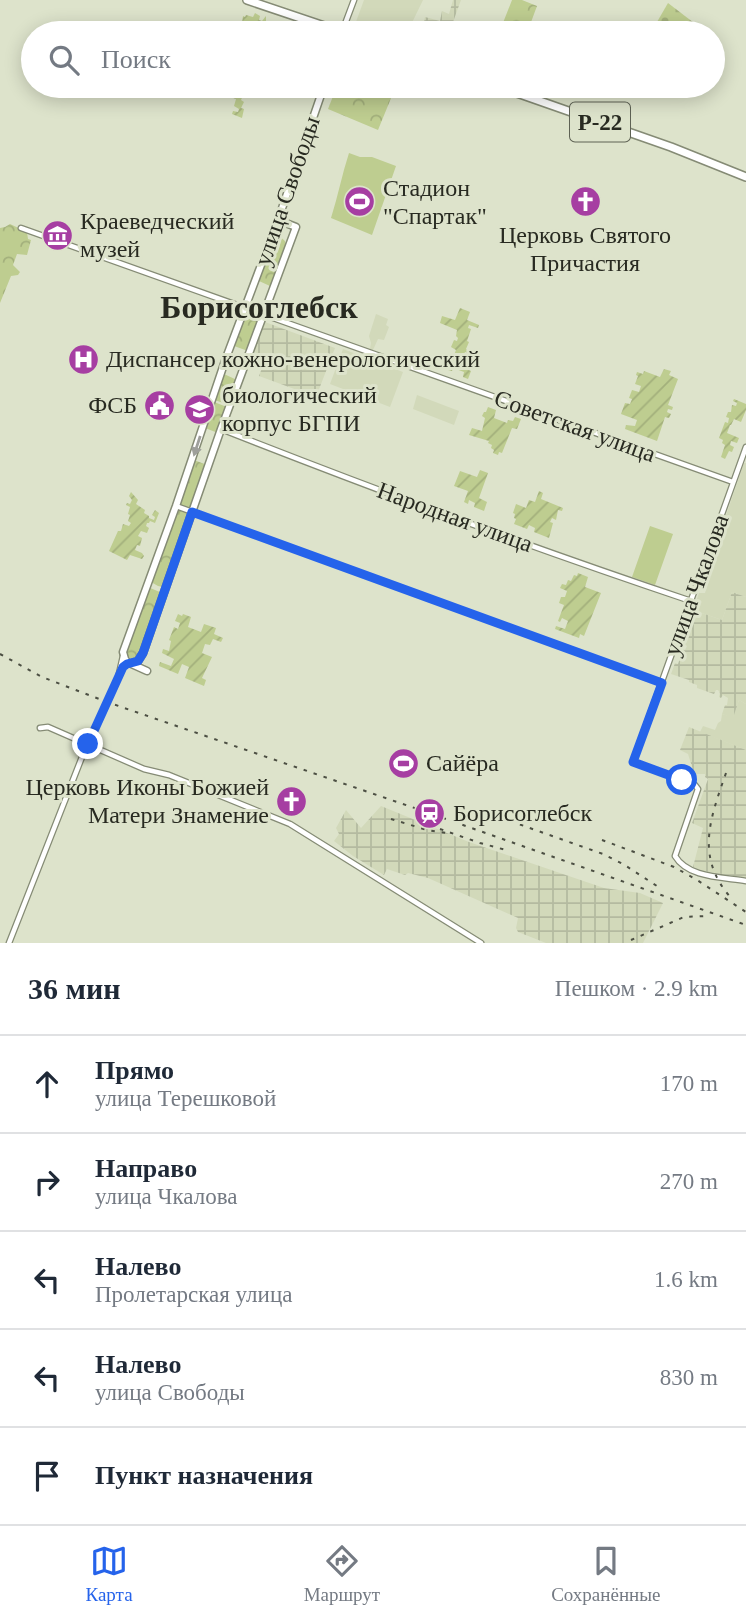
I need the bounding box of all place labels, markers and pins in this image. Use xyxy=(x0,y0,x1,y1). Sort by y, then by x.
place label: Стадион "Спартак" xyxy=(383,175,487,229)
church icon: Церковь Святого Причастия xyxy=(568,184,602,218)
sports icon: Стадион "Спартак" xyxy=(343,185,377,219)
place label: Краеведческий музей xyxy=(80,208,235,262)
museum icon: Краеведческий музей xyxy=(40,218,74,252)
place label: Церковь Святого Причастия xyxy=(499,222,671,276)
hospital icon: Диспансер кожно-венерологический xyxy=(66,342,100,376)
place label: Диспансер кожно-венерологический xyxy=(106,346,480,372)
place label: биологический корпус БГПИ xyxy=(222,382,377,436)
public building icon: ФСБ xyxy=(143,388,177,422)
place label: ФСБ xyxy=(88,392,137,418)
school or university icon: биологический корпус БГПИ xyxy=(182,392,216,426)
sports icon: Сайёра xyxy=(386,746,420,780)
place label: Сайёра xyxy=(426,750,499,776)
place label: Церковь Иконы Божией Матери Знамение xyxy=(25,774,269,828)
church icon: Церковь Иконы Божией Матери Знамение xyxy=(275,784,309,818)
station icon: Борисоглебск xyxy=(413,796,447,830)
place label: Борисоглебск xyxy=(453,800,592,826)

